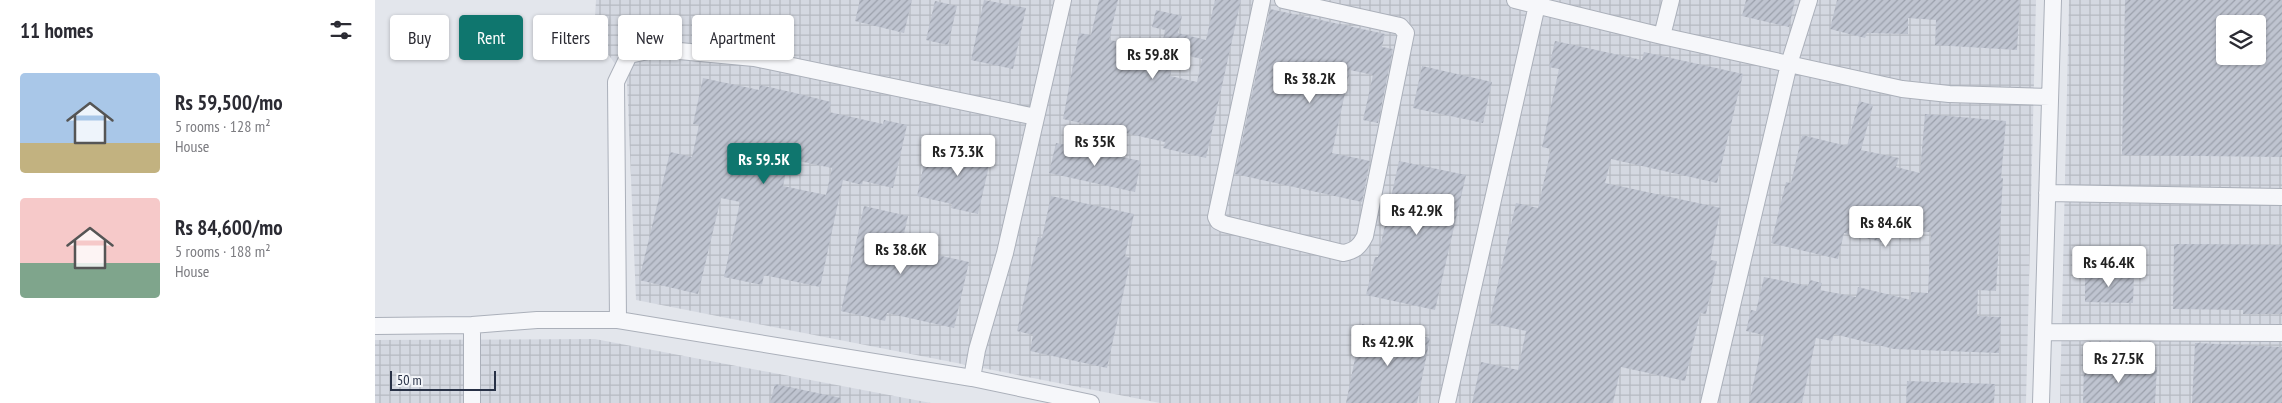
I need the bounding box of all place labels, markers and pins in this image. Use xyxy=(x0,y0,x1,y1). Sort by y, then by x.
pin: Rs 59.8K xyxy=(1101,38,1205,80)
pin: Rs 38.2K xyxy=(1258,62,1362,104)
pin: Rs 35K xyxy=(1054,124,1136,167)
pin: Rs 73.3K xyxy=(906,134,1010,177)
pin: Rs 59.5K xyxy=(712,142,816,185)
pin: Rs 42.9K xyxy=(1365,194,1469,236)
pin: Rs 84.6K xyxy=(1834,206,1938,248)
pin: Rs 38.6K xyxy=(849,232,953,275)
pin: Rs 46.4K xyxy=(2057,246,2161,288)
pin: Rs 42.9K xyxy=(1336,324,1440,367)
pin: Rs 27.5K xyxy=(2067,342,2171,384)

